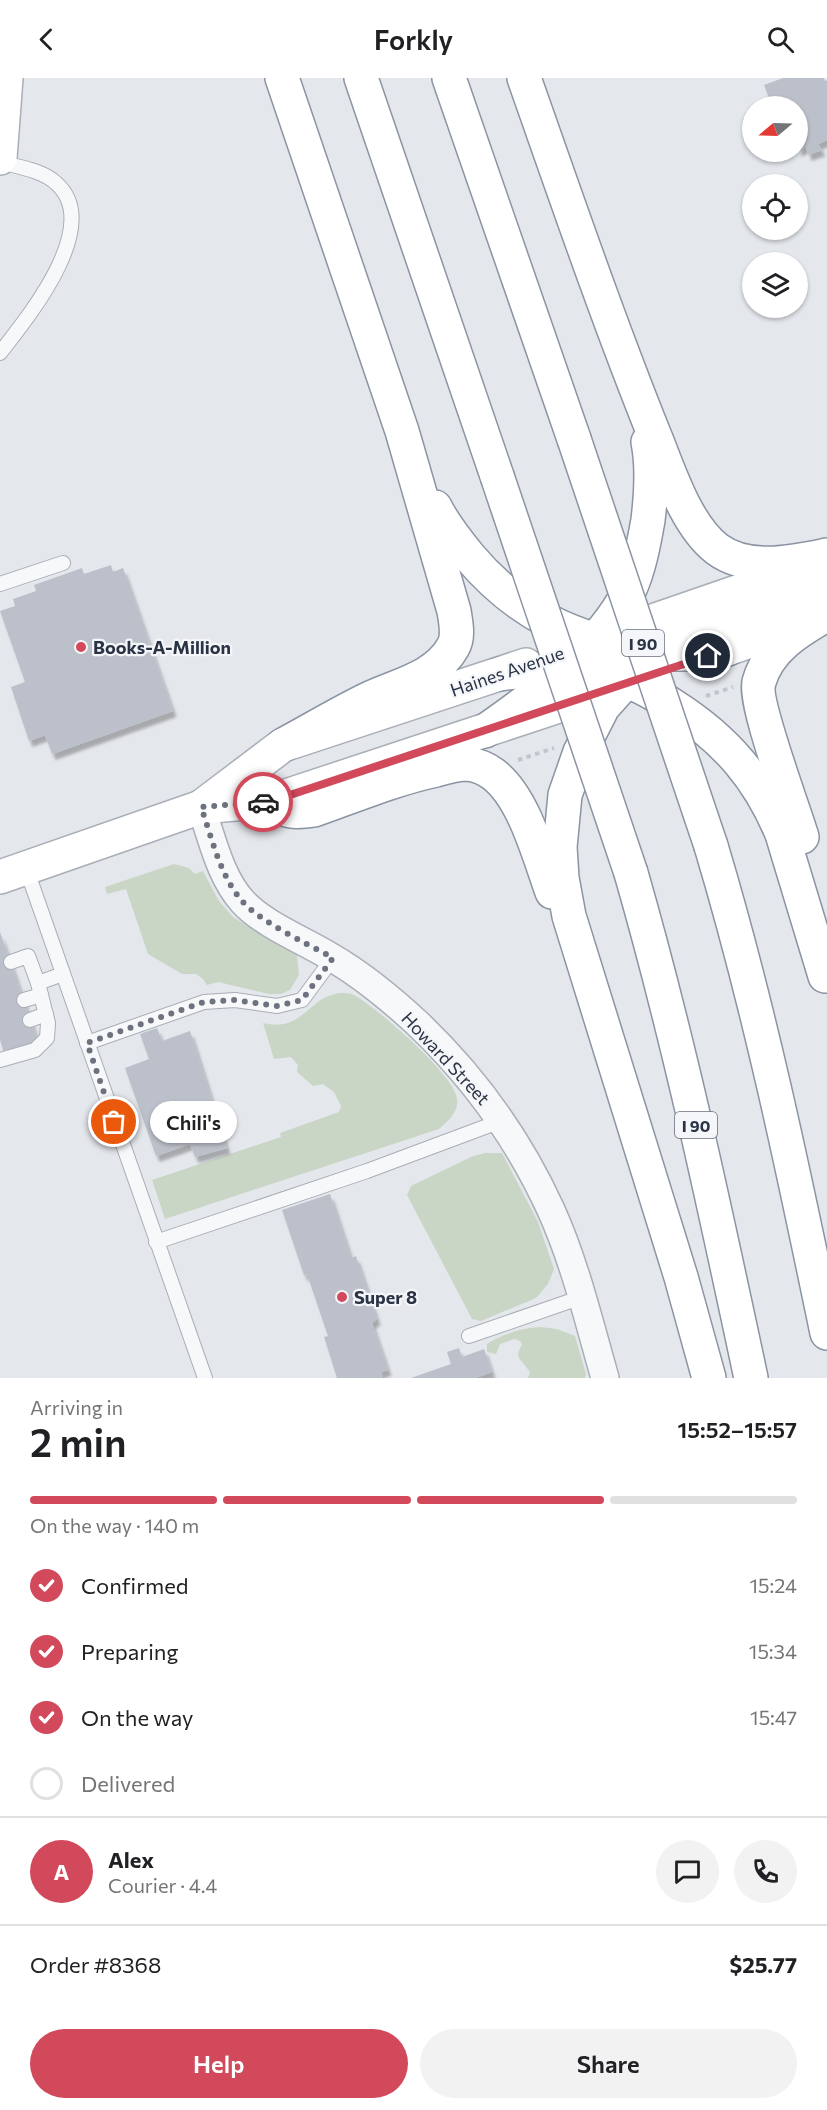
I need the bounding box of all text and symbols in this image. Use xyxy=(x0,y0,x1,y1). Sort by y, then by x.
icon: back xyxy=(30,23,63,56)
text: Forkly xyxy=(374,23,453,56)
icon: search xyxy=(764,23,797,56)
north arrow xyxy=(742,96,808,162)
map controls xyxy=(742,96,808,318)
button: locate xyxy=(742,174,808,240)
button: layers xyxy=(742,252,808,318)
road number: I 90 xyxy=(622,630,664,656)
pin xyxy=(682,630,733,681)
place label: Books-A-Million xyxy=(93,636,231,658)
icon: home xyxy=(691,639,724,672)
marker: Books-A-Million xyxy=(74,640,88,654)
street label: Haines Avenue xyxy=(447,641,567,701)
courier xyxy=(233,772,293,832)
icon: car xyxy=(247,786,280,819)
street label: Howard Street xyxy=(397,1007,495,1109)
pin xyxy=(88,1096,139,1147)
callout: Chili's xyxy=(150,1101,237,1143)
icon: bag xyxy=(97,1105,130,1138)
text: Chili's xyxy=(166,1110,221,1134)
road number: I 90 xyxy=(675,1112,717,1138)
place label: Super 8 xyxy=(354,1286,417,1308)
marker: Super 8 xyxy=(335,1290,349,1304)
text: Arriving in xyxy=(30,1395,123,1419)
text: 15:52–15:57 xyxy=(678,1416,797,1443)
text: 2 min xyxy=(30,1417,127,1465)
text: On the way · 140 m xyxy=(30,1513,199,1537)
icon: check xyxy=(30,1569,63,1602)
text: Confirmed xyxy=(81,1572,188,1599)
text: 15:24 xyxy=(749,1573,797,1597)
icon: check xyxy=(30,1635,63,1668)
text: Preparing xyxy=(81,1638,178,1665)
text: 15:34 xyxy=(749,1639,797,1663)
icon: check xyxy=(30,1701,63,1734)
text: On the way xyxy=(81,1704,193,1731)
text: 15:47 xyxy=(750,1705,797,1729)
text: Delivered xyxy=(81,1770,175,1797)
button: chat xyxy=(656,1840,719,1903)
button: phone xyxy=(734,1840,797,1903)
text: Alex xyxy=(108,1846,154,1873)
text: A xyxy=(54,1858,69,1885)
text: Courier · 4.4 xyxy=(108,1873,217,1897)
text: Order #8368 xyxy=(30,1951,161,1978)
text: $25.77 xyxy=(730,1951,797,1978)
button: Help xyxy=(30,2029,408,2098)
button: Share xyxy=(420,2029,797,2098)

